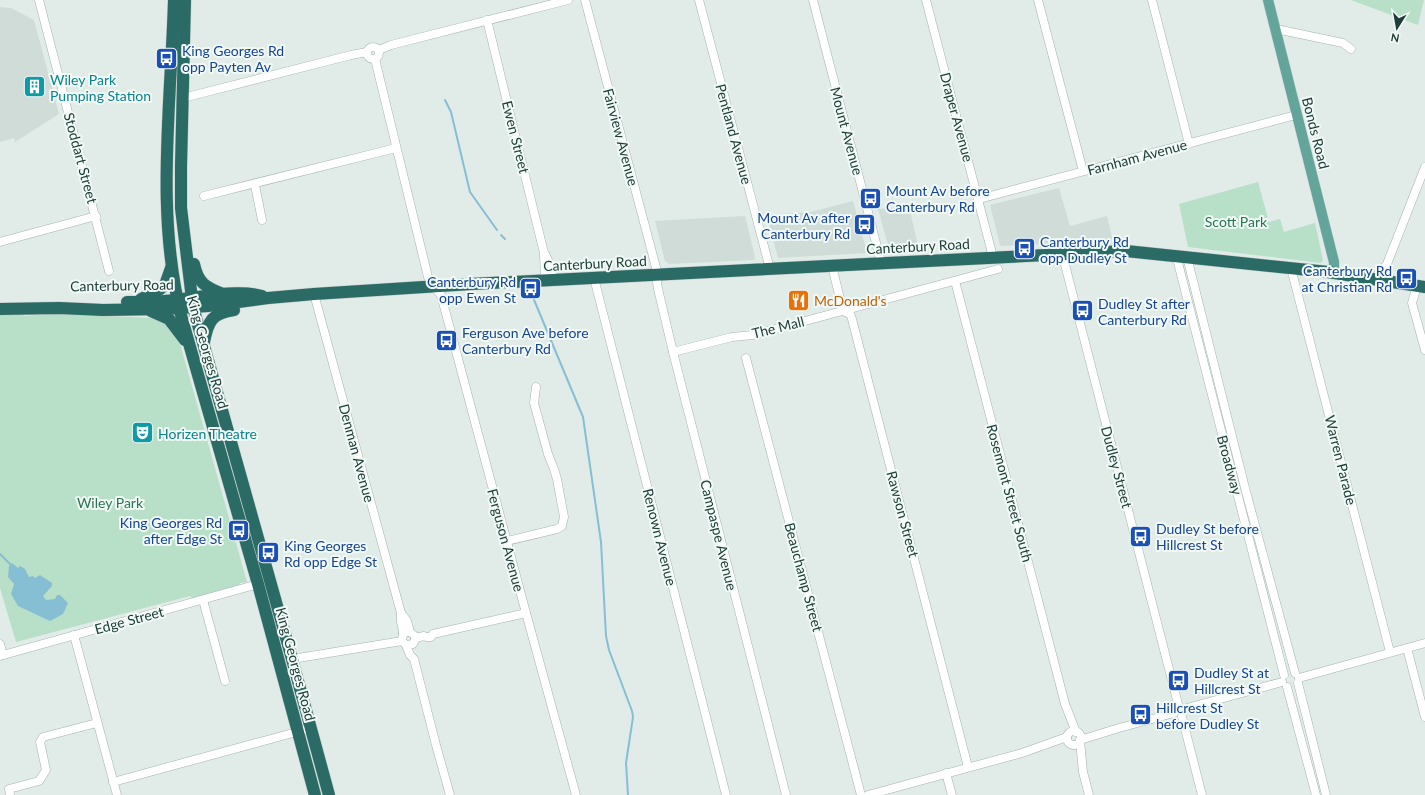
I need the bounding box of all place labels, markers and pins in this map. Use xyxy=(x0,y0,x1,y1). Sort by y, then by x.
place label: King Georges Rd opp Payten Av xyxy=(182,42,284,75)
bus stop icon: King Georges Rd opp Payten Av xyxy=(154,45,180,71)
place label: Wiley Park Pumping Station xyxy=(50,71,151,104)
building icon: Wiley Park Pumping Station xyxy=(21,74,47,100)
place label: Mount Av before Canterbury Rd xyxy=(886,182,990,215)
bus stop icon: Mount Av before Canterbury Rd xyxy=(858,185,884,211)
place label: Mount Av after Canterbury Rd xyxy=(757,209,850,242)
bus stop icon: Mount Av after Canterbury Rd xyxy=(852,212,878,238)
place label: Canterbury Rd opp Dudley St xyxy=(1040,233,1129,266)
bus stop icon: Canterbury Rd opp Dudley St xyxy=(1012,236,1038,262)
place label: Canterbury Rd at Christian Rd xyxy=(1302,262,1392,295)
bus stop icon: Canterbury Rd at Christian Rd xyxy=(1394,265,1420,291)
place label: Canterbury Rd opp Ewen St xyxy=(427,273,516,306)
bus stop icon: Canterbury Rd opp Ewen St xyxy=(518,276,544,302)
restaurant icon: McDonald's xyxy=(785,287,811,313)
place label: McDonald's xyxy=(814,292,887,309)
place label: Dudley St after Canterbury Rd xyxy=(1098,295,1190,328)
bus stop icon: Dudley St after Canterbury Rd xyxy=(1070,298,1096,324)
place label: Ferguson Ave before Canterbury Rd xyxy=(462,324,589,357)
bus stop icon: Ferguson Ave before Canterbury Rd xyxy=(433,327,459,353)
theatre icon: Horizen Theatre xyxy=(130,420,156,446)
place label: Horizen Theatre xyxy=(158,425,257,442)
place label: King Georges Rd after Edge St xyxy=(120,514,222,547)
bus stop icon: King Georges Rd after Edge St xyxy=(225,517,251,543)
place label: Dudley St before Hillcrest St xyxy=(1156,520,1259,553)
bus stop icon: Dudley St before Hillcrest St xyxy=(1128,523,1154,549)
place label: King Georges Rd opp Edge St xyxy=(284,537,377,570)
bus stop icon: King Georges Rd opp Edge St xyxy=(255,540,281,566)
place label: Dudley St at Hillcrest St xyxy=(1194,664,1269,697)
bus stop icon: Dudley St at Hillcrest St xyxy=(1166,667,1192,693)
place label: Hillcrest St before Dudley St xyxy=(1156,699,1259,732)
bus stop icon: Hillcrest St before Dudley St xyxy=(1127,702,1153,728)

